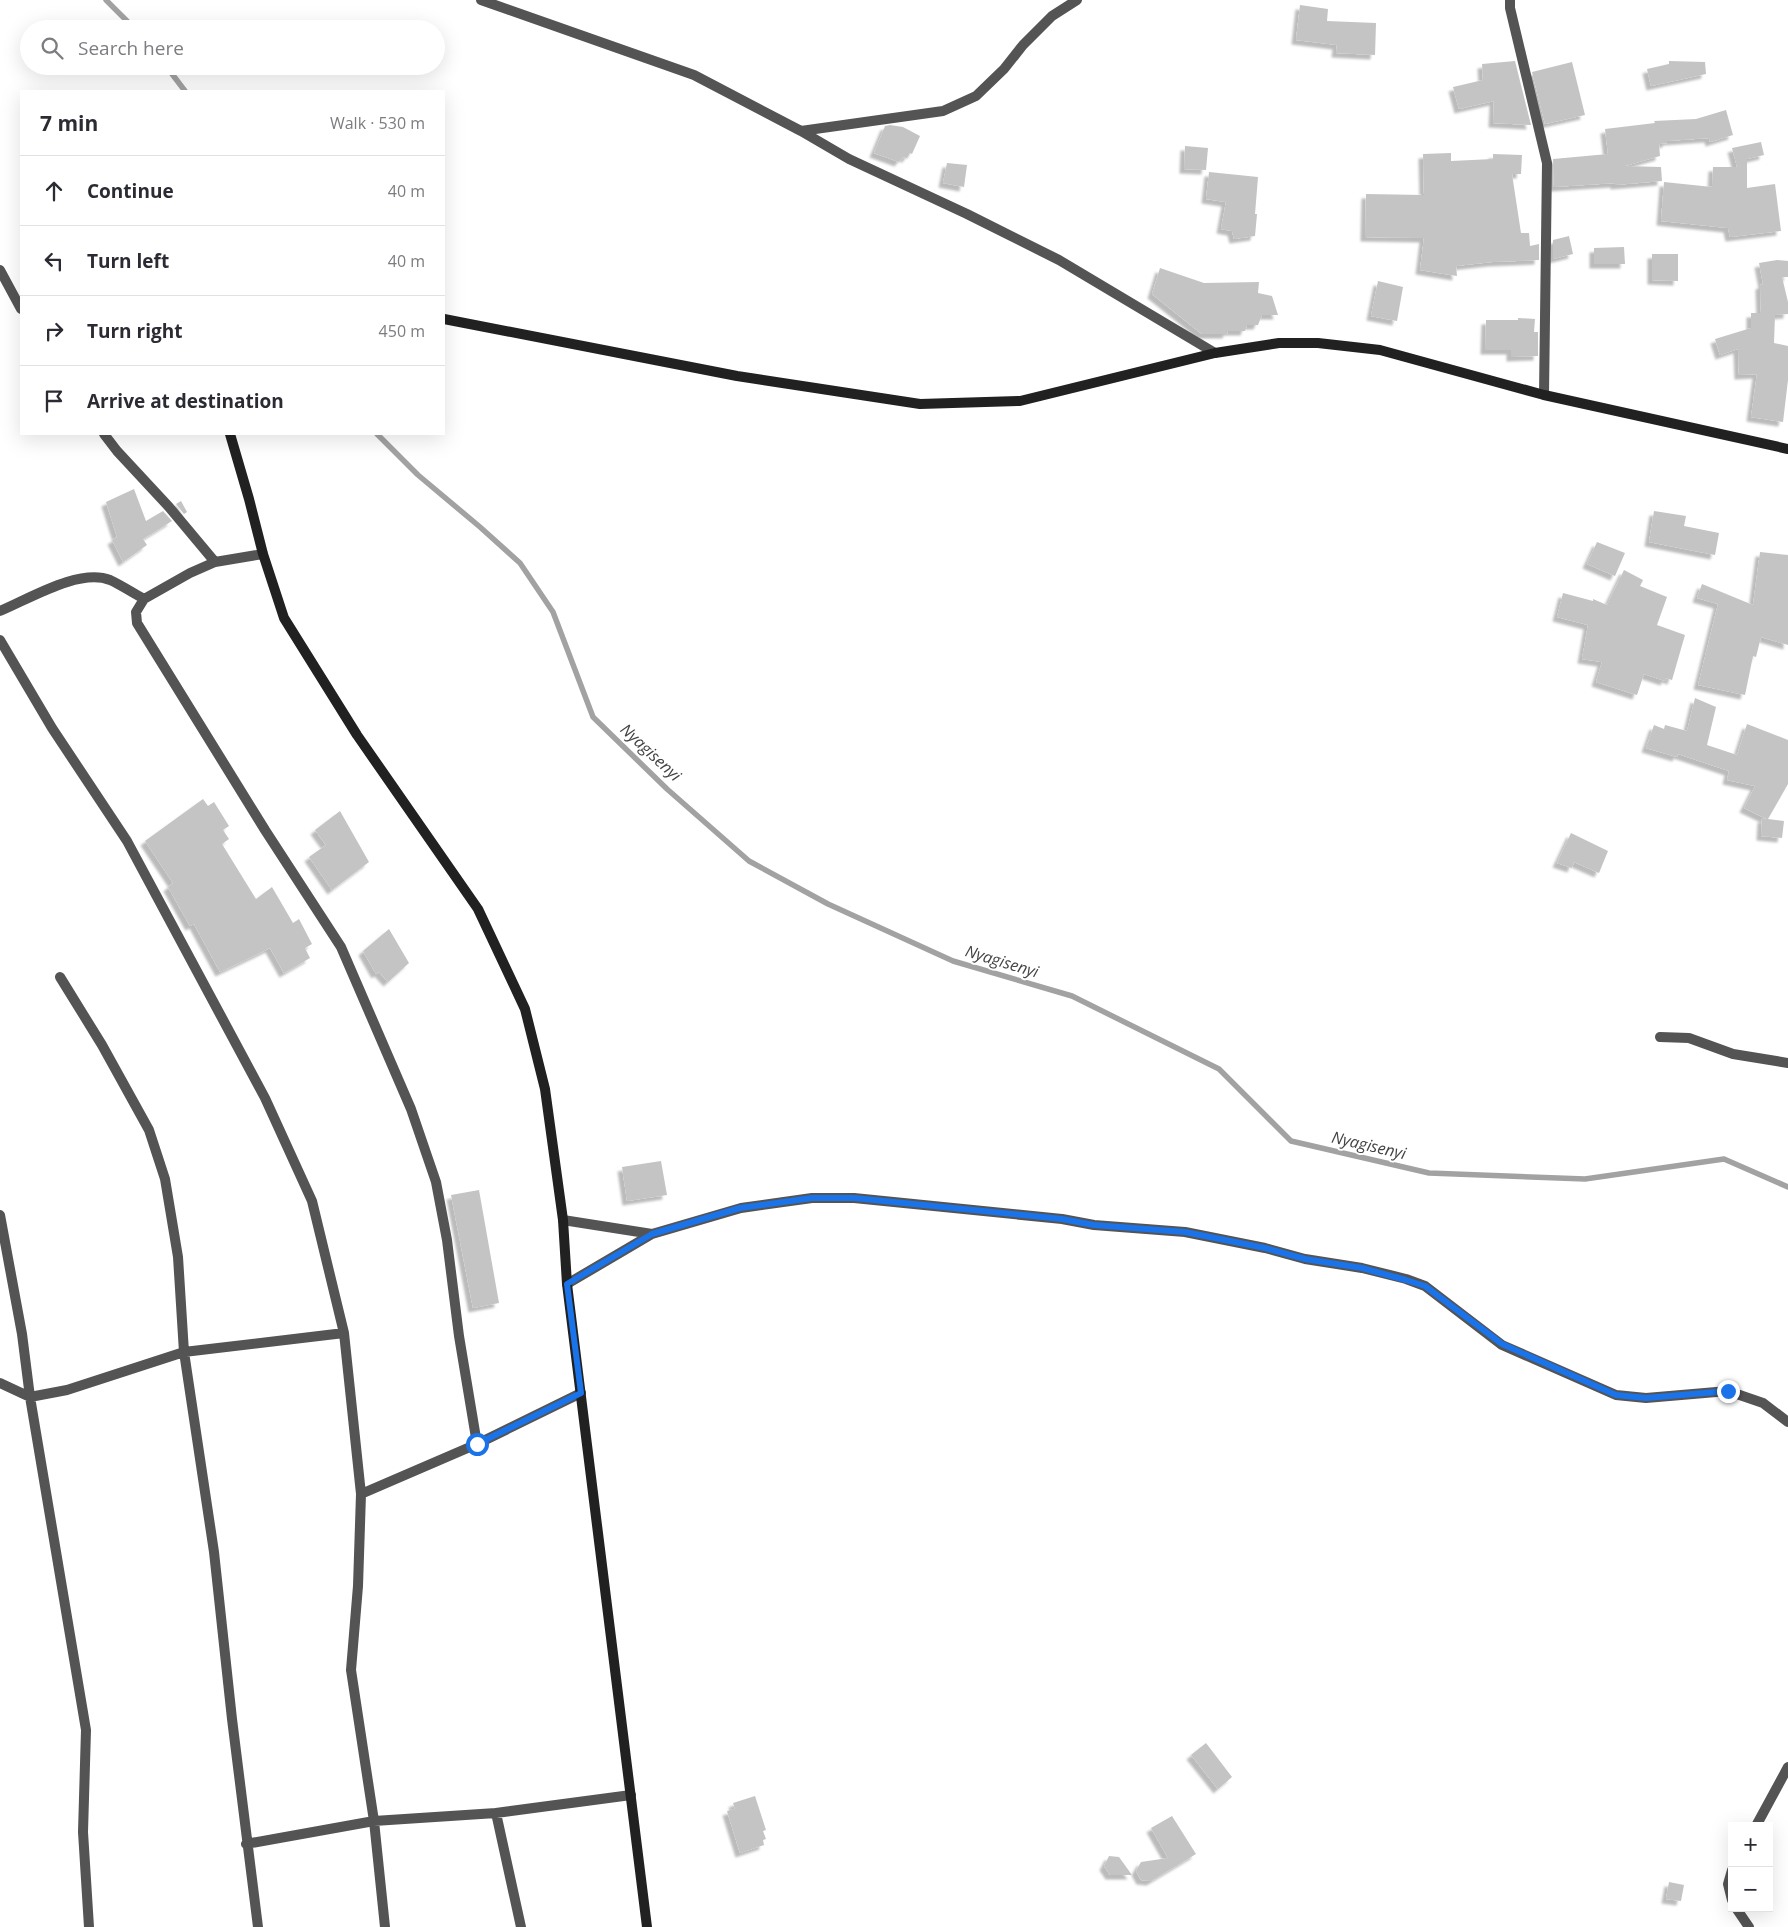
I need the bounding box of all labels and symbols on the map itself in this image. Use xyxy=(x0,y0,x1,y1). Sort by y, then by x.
water label: Nyagisenyi xyxy=(616,718,687,786)
water label: Nyagisenyi xyxy=(963,939,1042,983)
water label: Nyagisenyi xyxy=(1330,1126,1409,1164)
route end xyxy=(1717,1380,1740,1403)
route start xyxy=(466,1433,489,1456)

